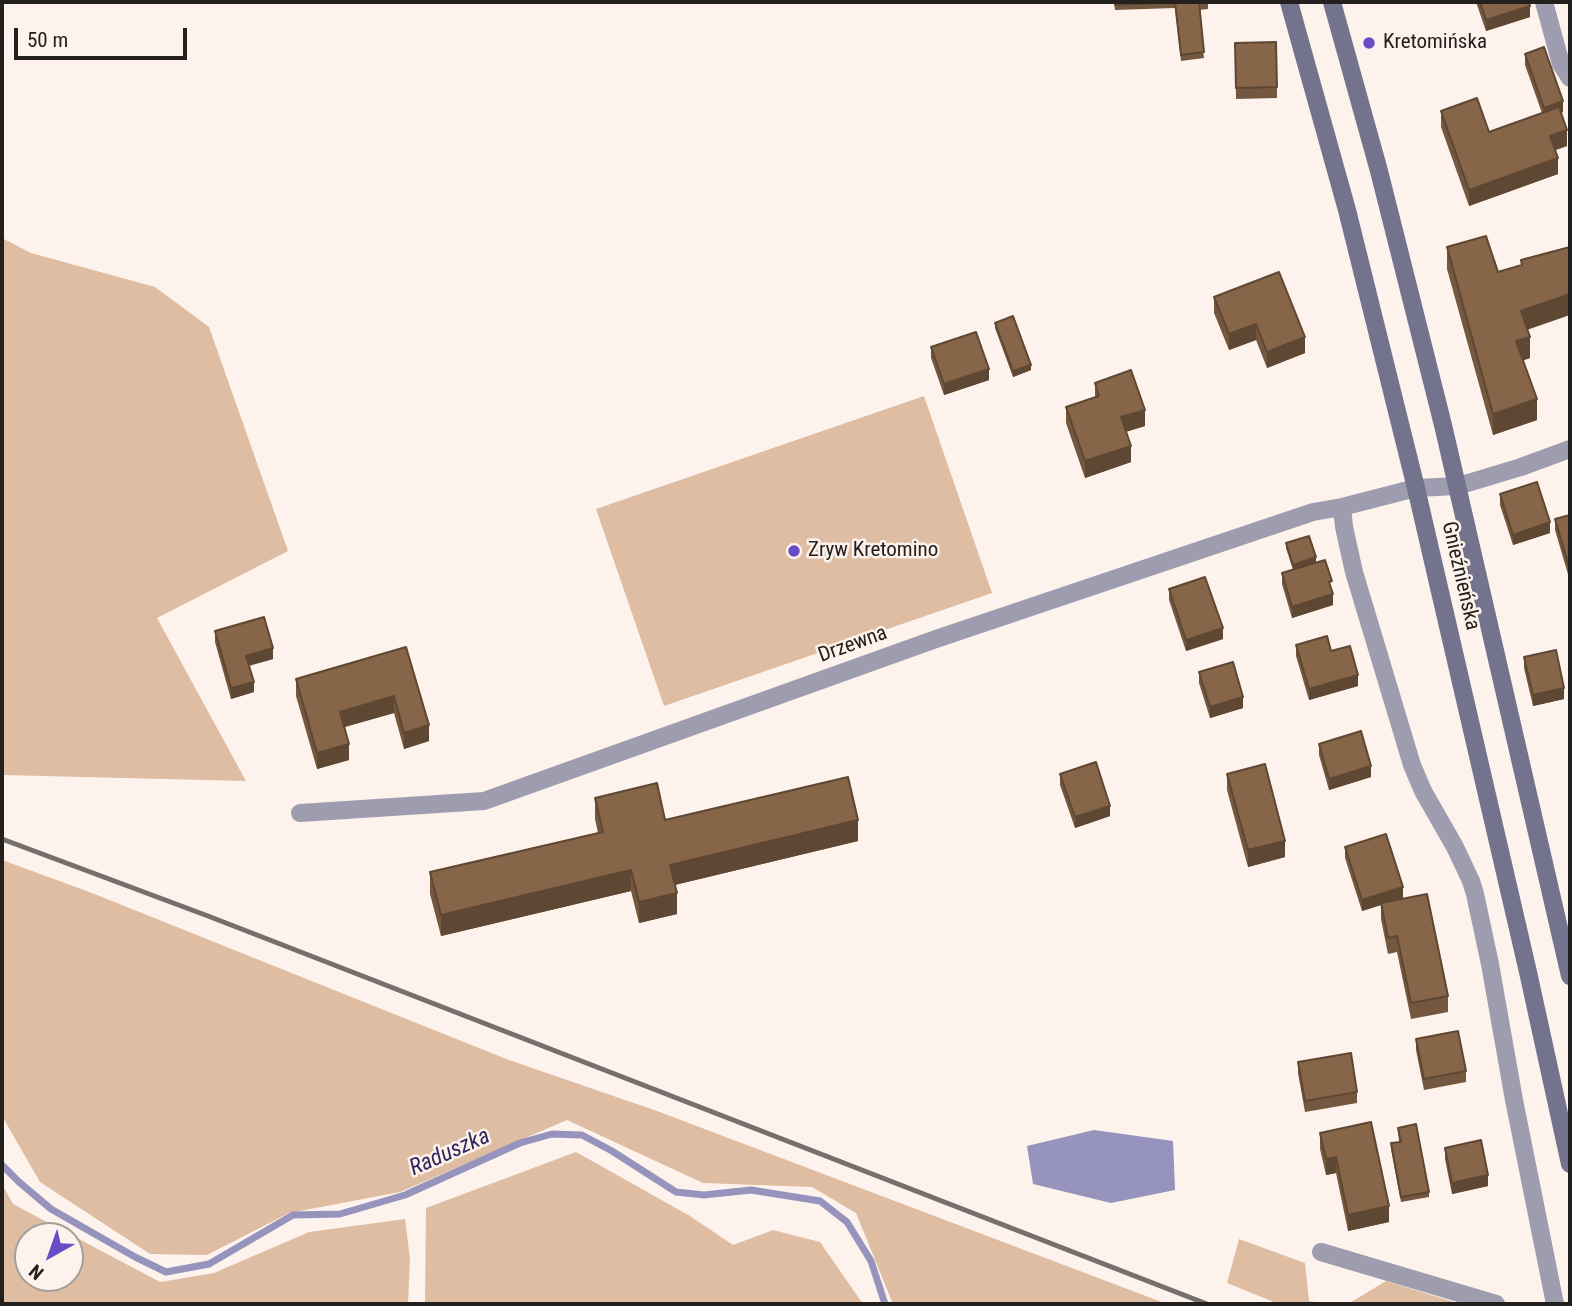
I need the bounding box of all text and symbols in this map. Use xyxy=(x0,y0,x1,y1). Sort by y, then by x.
scale bar xyxy=(18,14,191,58)
text: 50 m xyxy=(27,28,68,52)
place label: Kretomińska xyxy=(1383,30,1487,56)
marker: Kretomińska xyxy=(1361,35,1377,51)
street label: Gnieźnieńska xyxy=(1435,519,1485,633)
place label: Zryw Kretomino xyxy=(808,538,938,564)
marker: Zryw Kretomino xyxy=(786,543,802,559)
street label: Drzewna xyxy=(815,621,891,669)
water label: Raduszka xyxy=(406,1123,494,1183)
north arrow xyxy=(14,1222,84,1292)
text: N xyxy=(25,1259,48,1284)

